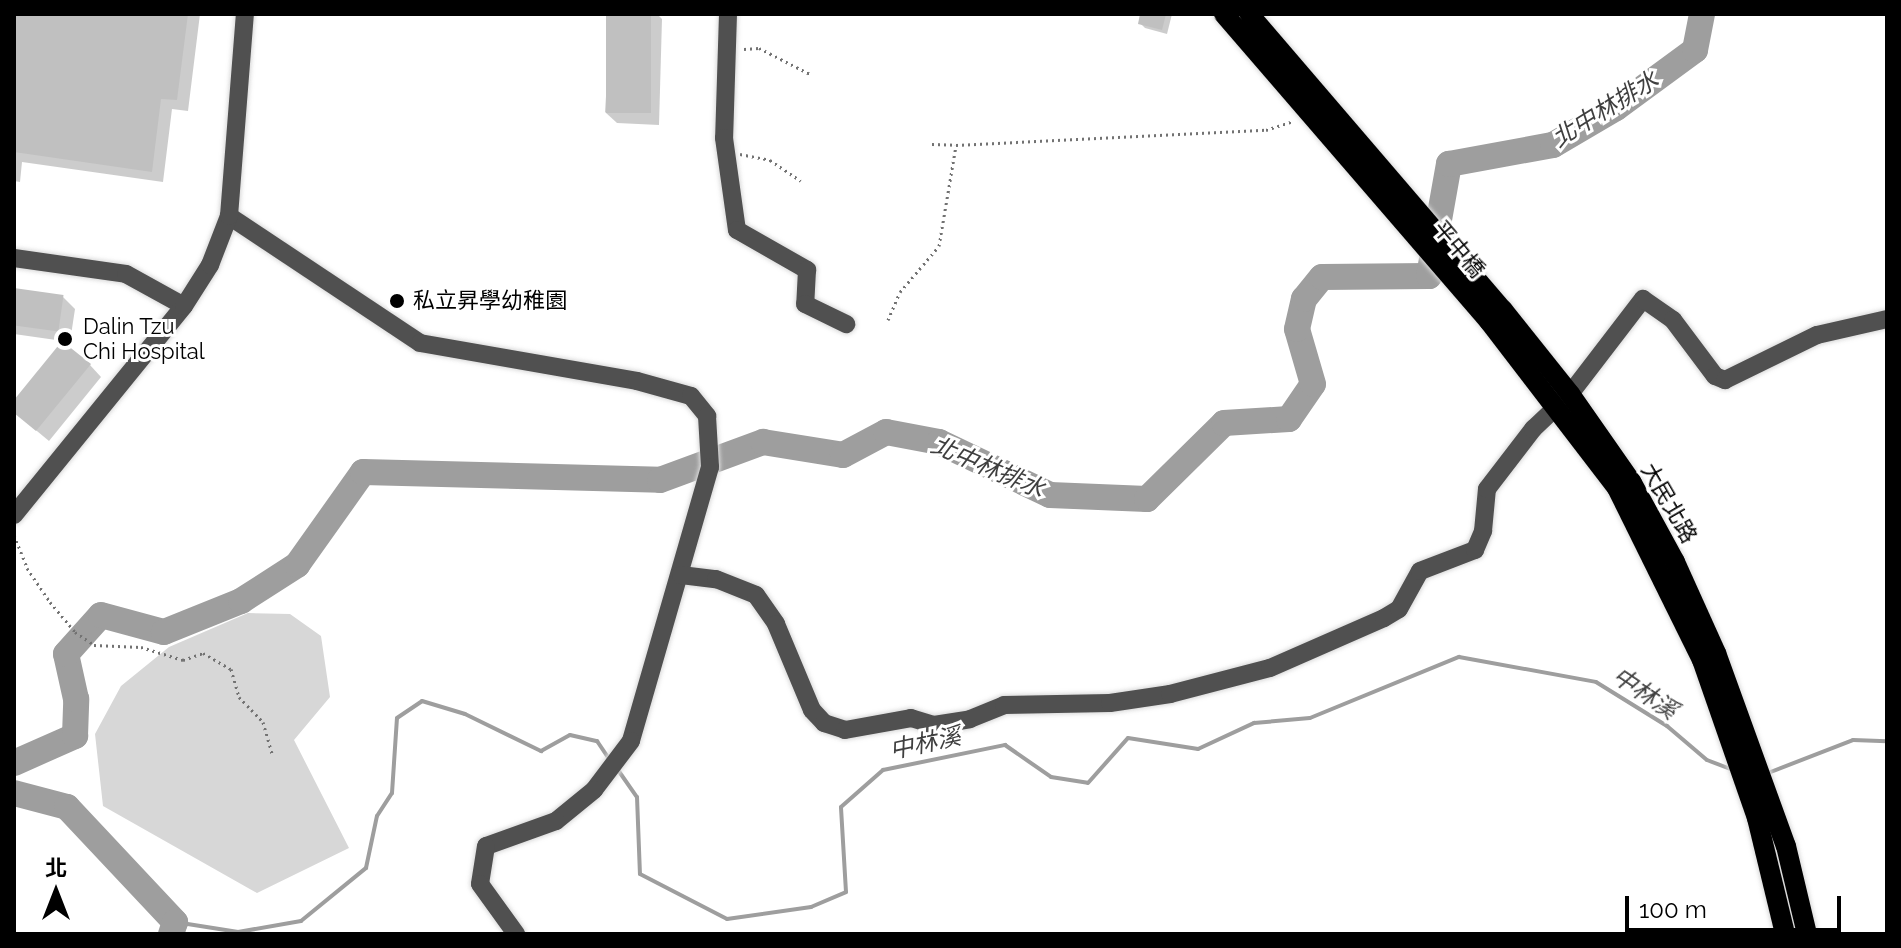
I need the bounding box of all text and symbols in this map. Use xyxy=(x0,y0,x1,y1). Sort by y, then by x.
water label: 北中林排水 xyxy=(1546,65,1664,153)
street label: 平中橋 xyxy=(1428,215,1490,283)
place label: 私立昇學幼稚園 xyxy=(413,288,567,314)
marker: 私立昇學幼稚園 xyxy=(388,292,406,310)
place label: Dalin Tzu Chi Hospital xyxy=(83,313,205,364)
marker: Dalin Tzu Chi Hospital xyxy=(54,328,76,350)
water label: 北中林排水 xyxy=(927,430,1049,504)
street label: 大民北路 xyxy=(1636,458,1702,548)
water label: 中林溪 xyxy=(1607,661,1683,725)
water label: 中林溪 xyxy=(887,721,963,765)
north arrow xyxy=(16,852,96,932)
text: 北 xyxy=(45,855,67,881)
scale bar xyxy=(1629,880,1845,930)
text: 100 m xyxy=(1639,895,1707,924)

